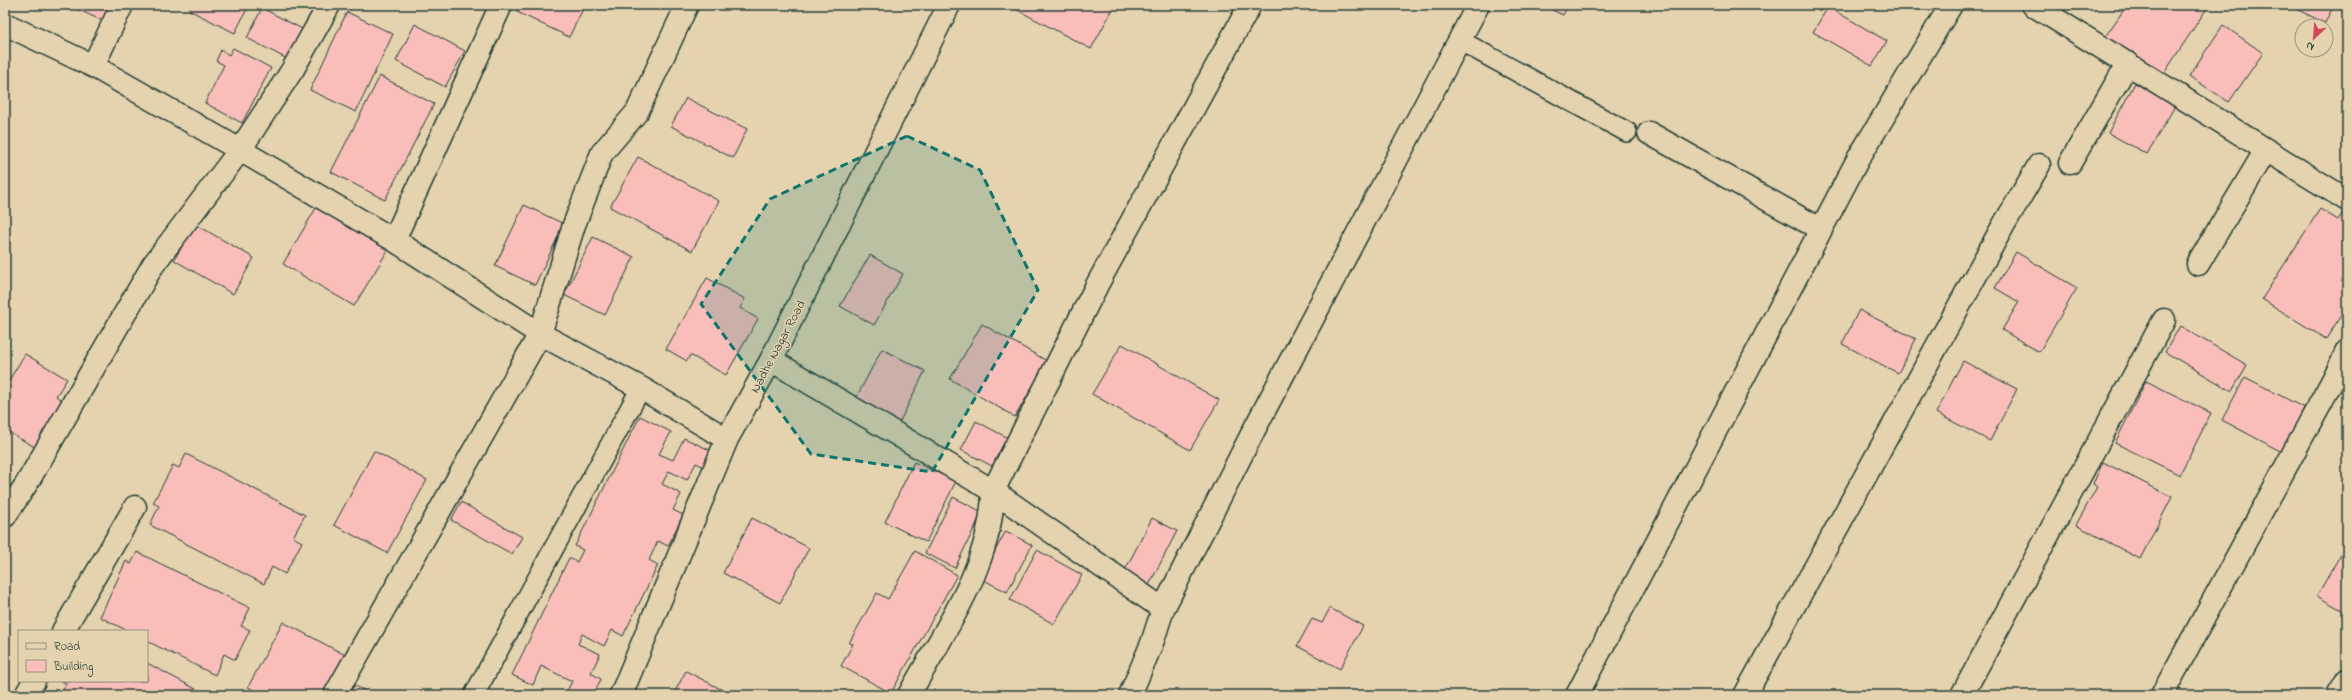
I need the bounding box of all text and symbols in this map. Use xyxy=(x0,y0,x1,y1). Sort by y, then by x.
north arrow xyxy=(2294,18,2334,58)
text: N xyxy=(2303,37,2317,55)
street label: Nadhe Nagar Road xyxy=(746,296,812,397)
legend xyxy=(18,630,148,682)
text: Road xyxy=(54,638,80,656)
text: Building xyxy=(53,658,93,677)

